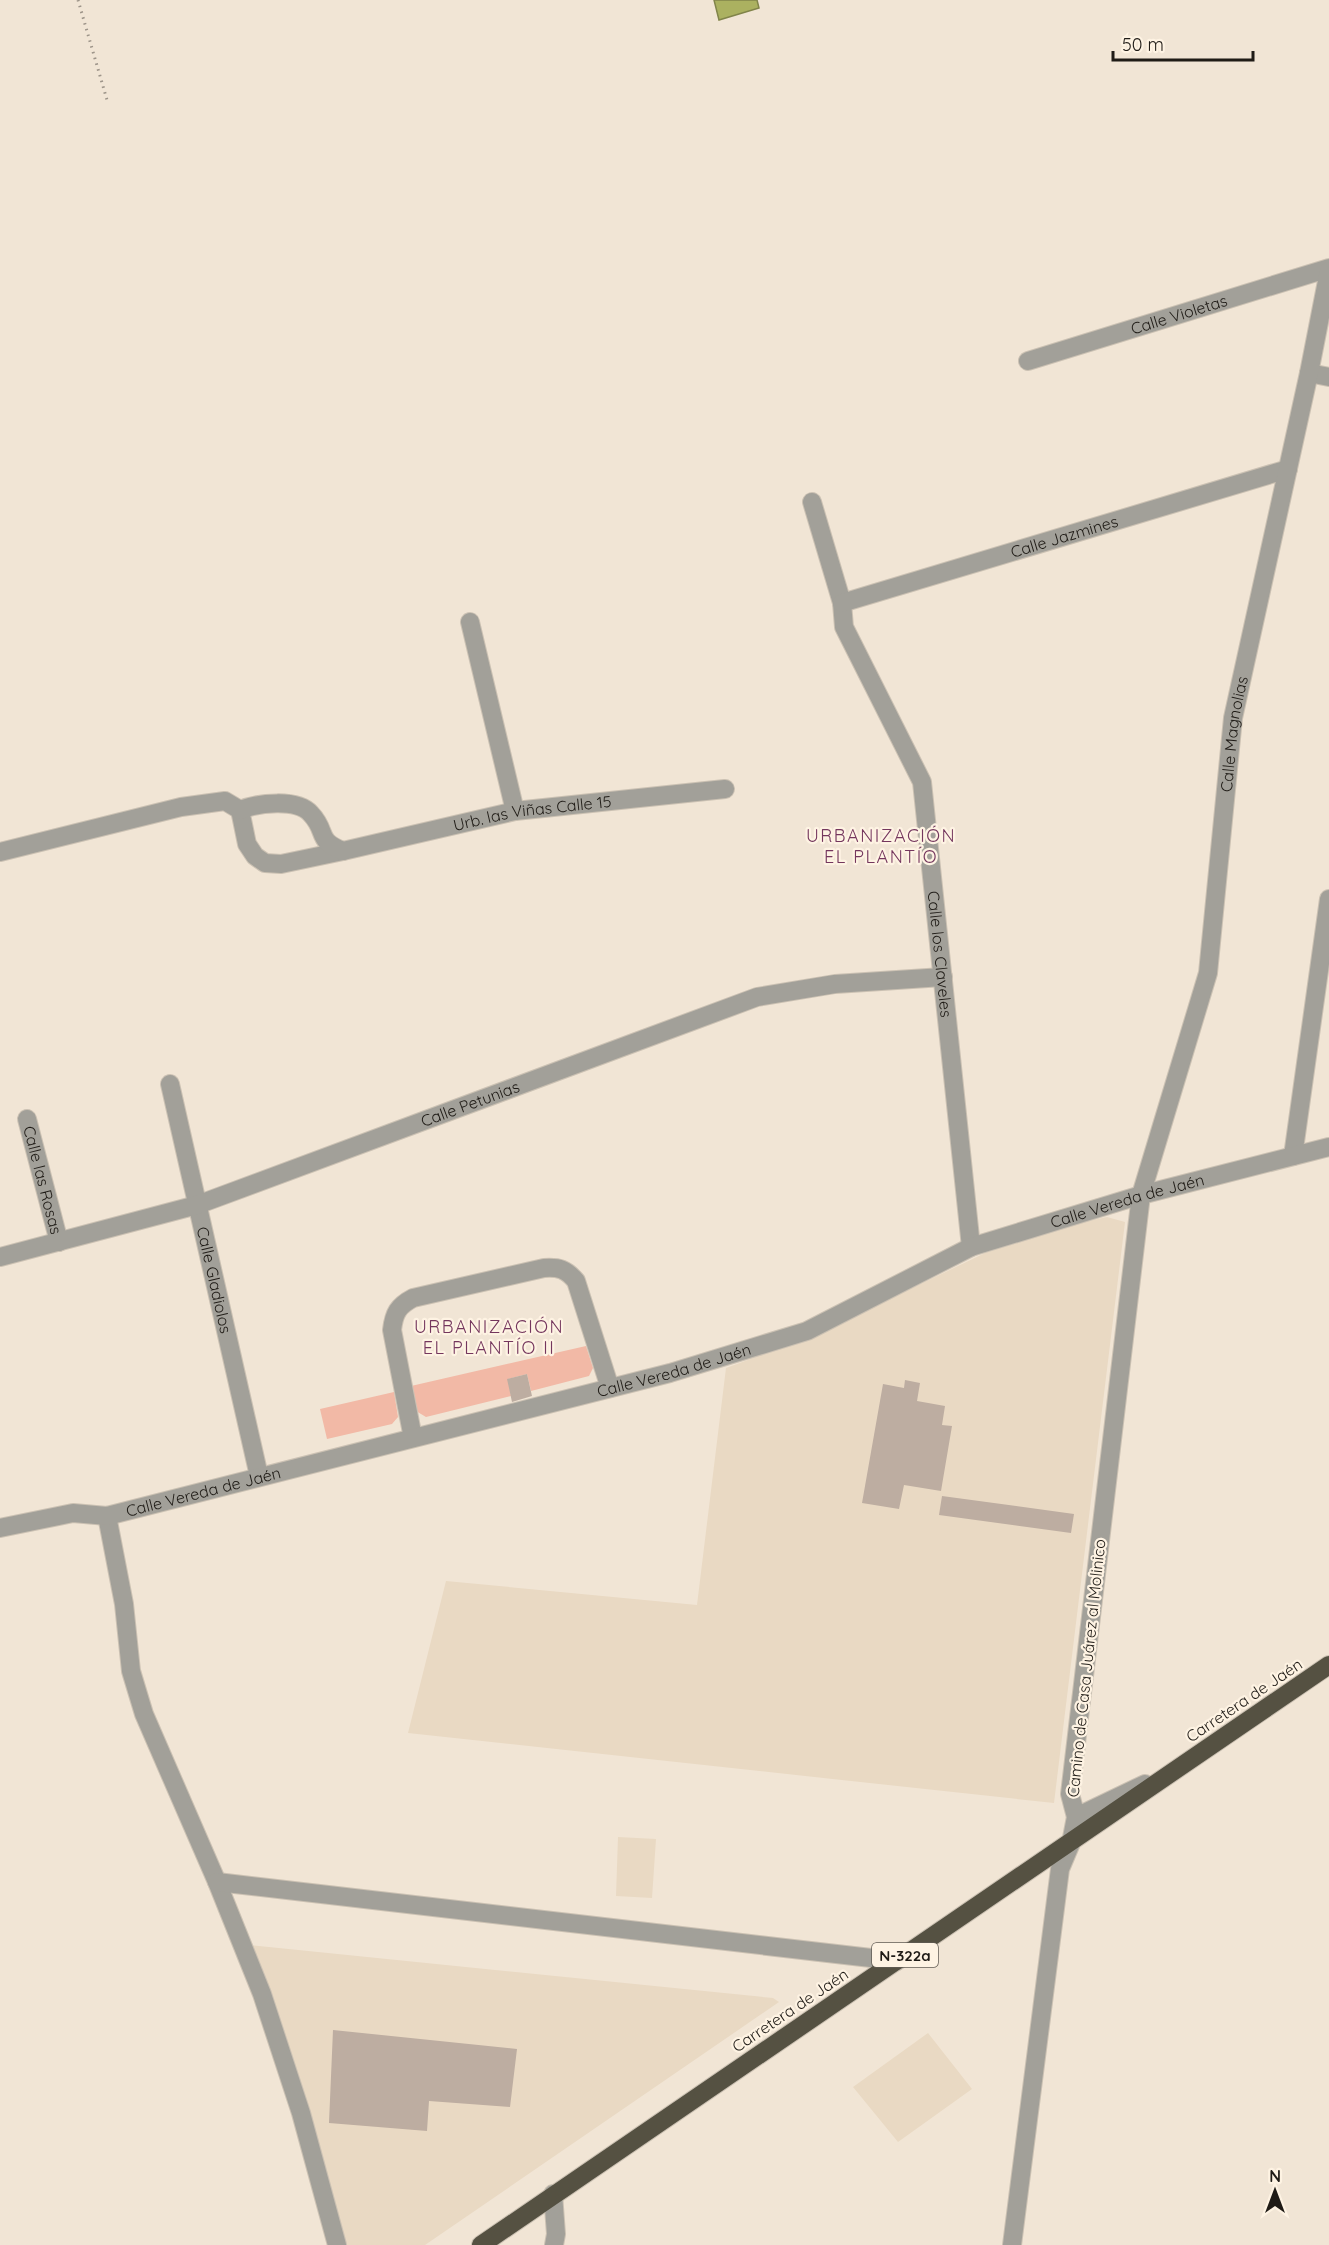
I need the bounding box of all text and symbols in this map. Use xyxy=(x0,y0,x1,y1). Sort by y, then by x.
scale bar xyxy=(1113,24,1252,62)
text: 50 m xyxy=(1122,33,1164,56)
street label: Calle Violetas xyxy=(1128,290,1230,339)
street label: Calle Jazmines xyxy=(1008,511,1120,562)
street label: Calle Magnolias xyxy=(1216,674,1252,793)
street label: Urb. las Viñas Calle 15 xyxy=(451,791,612,835)
district label: URBANIZACIÓN EL PLANTÍO xyxy=(806,824,956,868)
street label: Calle los Claveles xyxy=(924,890,957,1018)
street label: Calle Petunias xyxy=(418,1076,522,1131)
street label: Calle las Rosas xyxy=(19,1124,67,1236)
street label: Calle Vereda de Jaén xyxy=(1048,1169,1206,1232)
street label: Calle Gladiolos xyxy=(193,1225,236,1335)
district label: URBANIZACIÓN EL PLANTÍO II xyxy=(414,1315,564,1359)
street label: Calle Vereda de Jaén xyxy=(595,1339,753,1401)
street label: Calle Vereda de Jaén xyxy=(124,1462,283,1521)
street label: Camino de Casa Juárez al Molinico xyxy=(1062,1538,1110,1798)
street label: Carretera de Jaén xyxy=(1182,1654,1306,1746)
road number: N-322a xyxy=(872,1943,938,1967)
street label: Carretera de Jaén xyxy=(728,1964,852,2056)
north arrow xyxy=(1245,2161,1305,2221)
text: N xyxy=(1269,2166,1281,2186)

